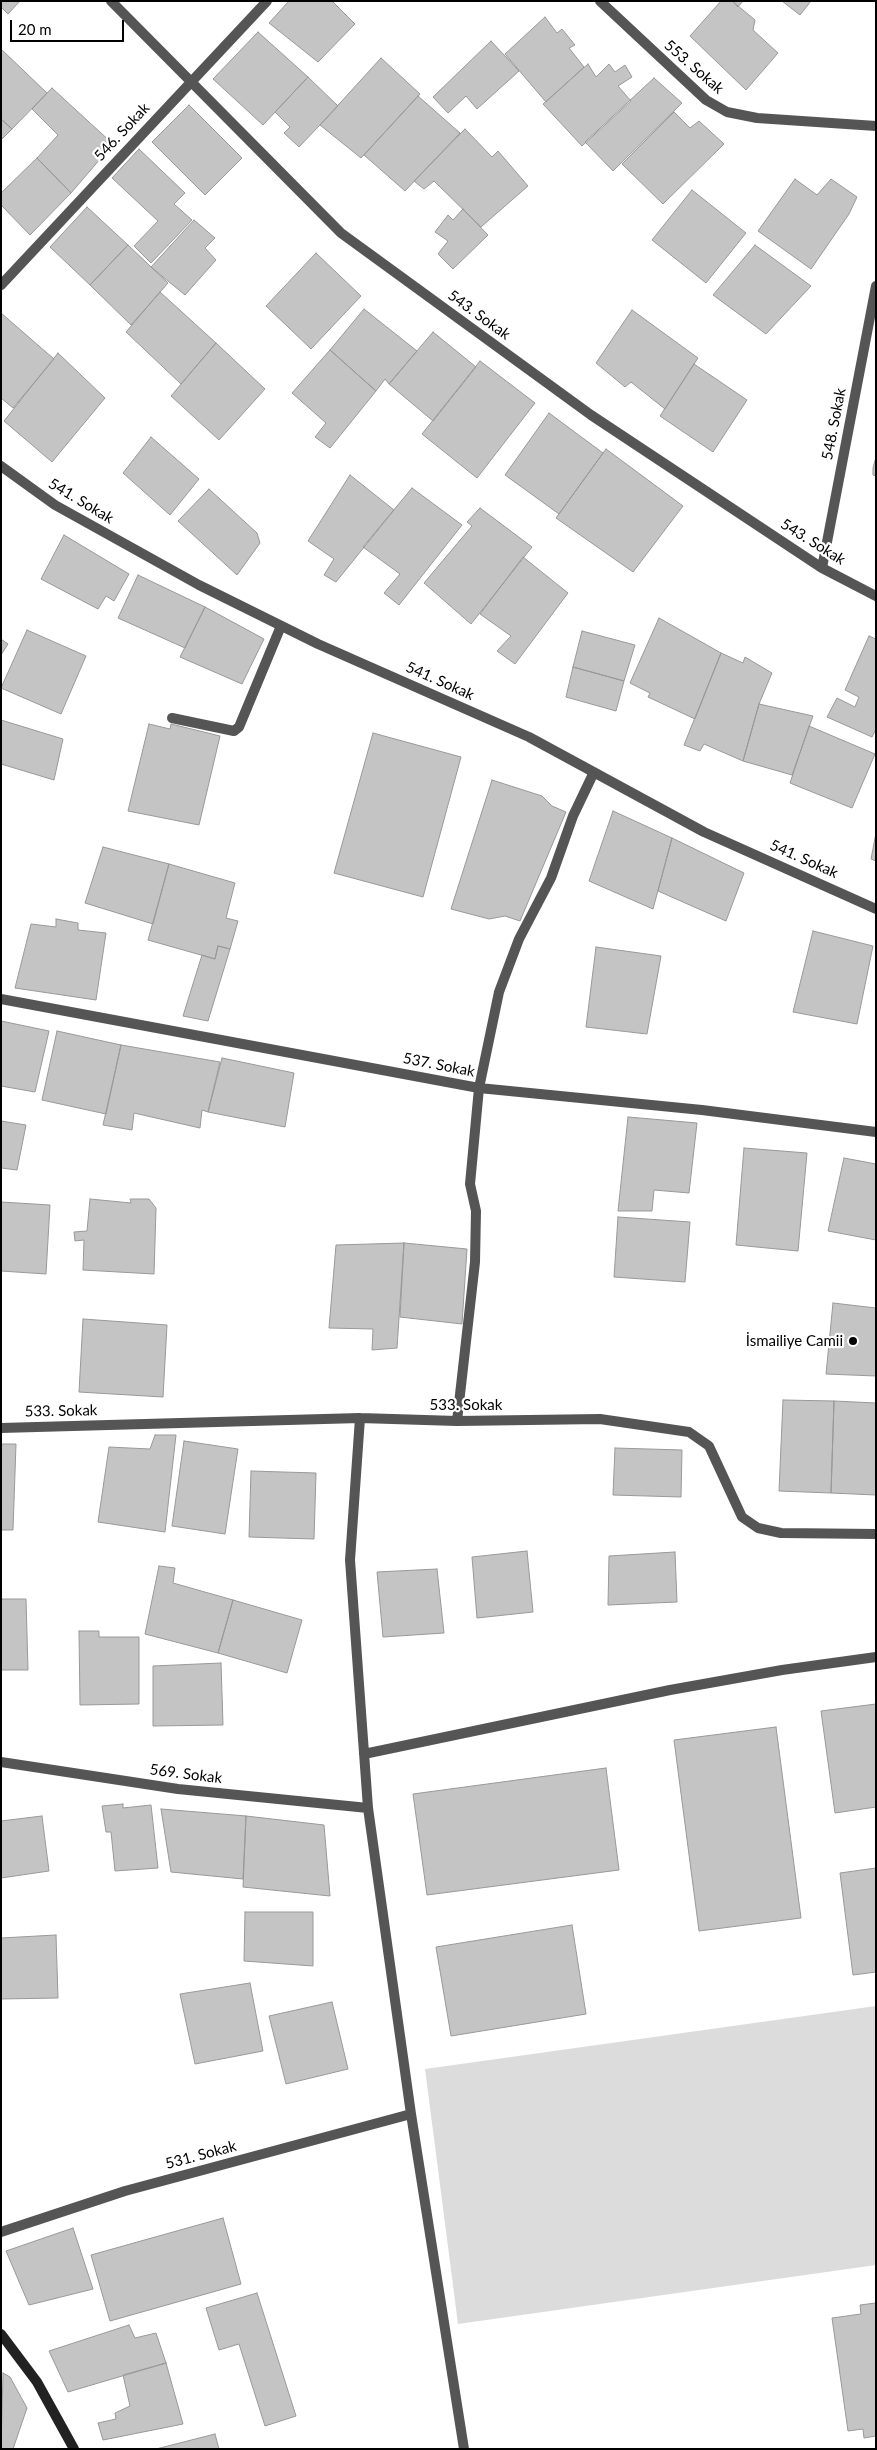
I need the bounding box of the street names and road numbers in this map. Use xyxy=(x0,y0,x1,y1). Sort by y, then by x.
street label: 553. Sokak xyxy=(661,36,727,98)
street label: 546. Sokak xyxy=(91,99,153,165)
street label: 543. Sokak xyxy=(444,286,514,344)
street label: 548. Sokak xyxy=(818,387,850,461)
street label: 541. Sokak xyxy=(45,475,117,527)
street label: 543. Sokak xyxy=(777,515,849,569)
street label: 541. Sokak xyxy=(403,658,477,704)
street label: 541. Sokak xyxy=(767,836,841,882)
street label: 537. Sokak xyxy=(402,1049,476,1081)
street label: 533. Sokak xyxy=(430,1396,502,1414)
street label: 533. Sokak xyxy=(24,1401,98,1421)
street label: 569. Sokak xyxy=(149,1761,223,1787)
street label: 531. Sokak xyxy=(164,2137,238,2173)

